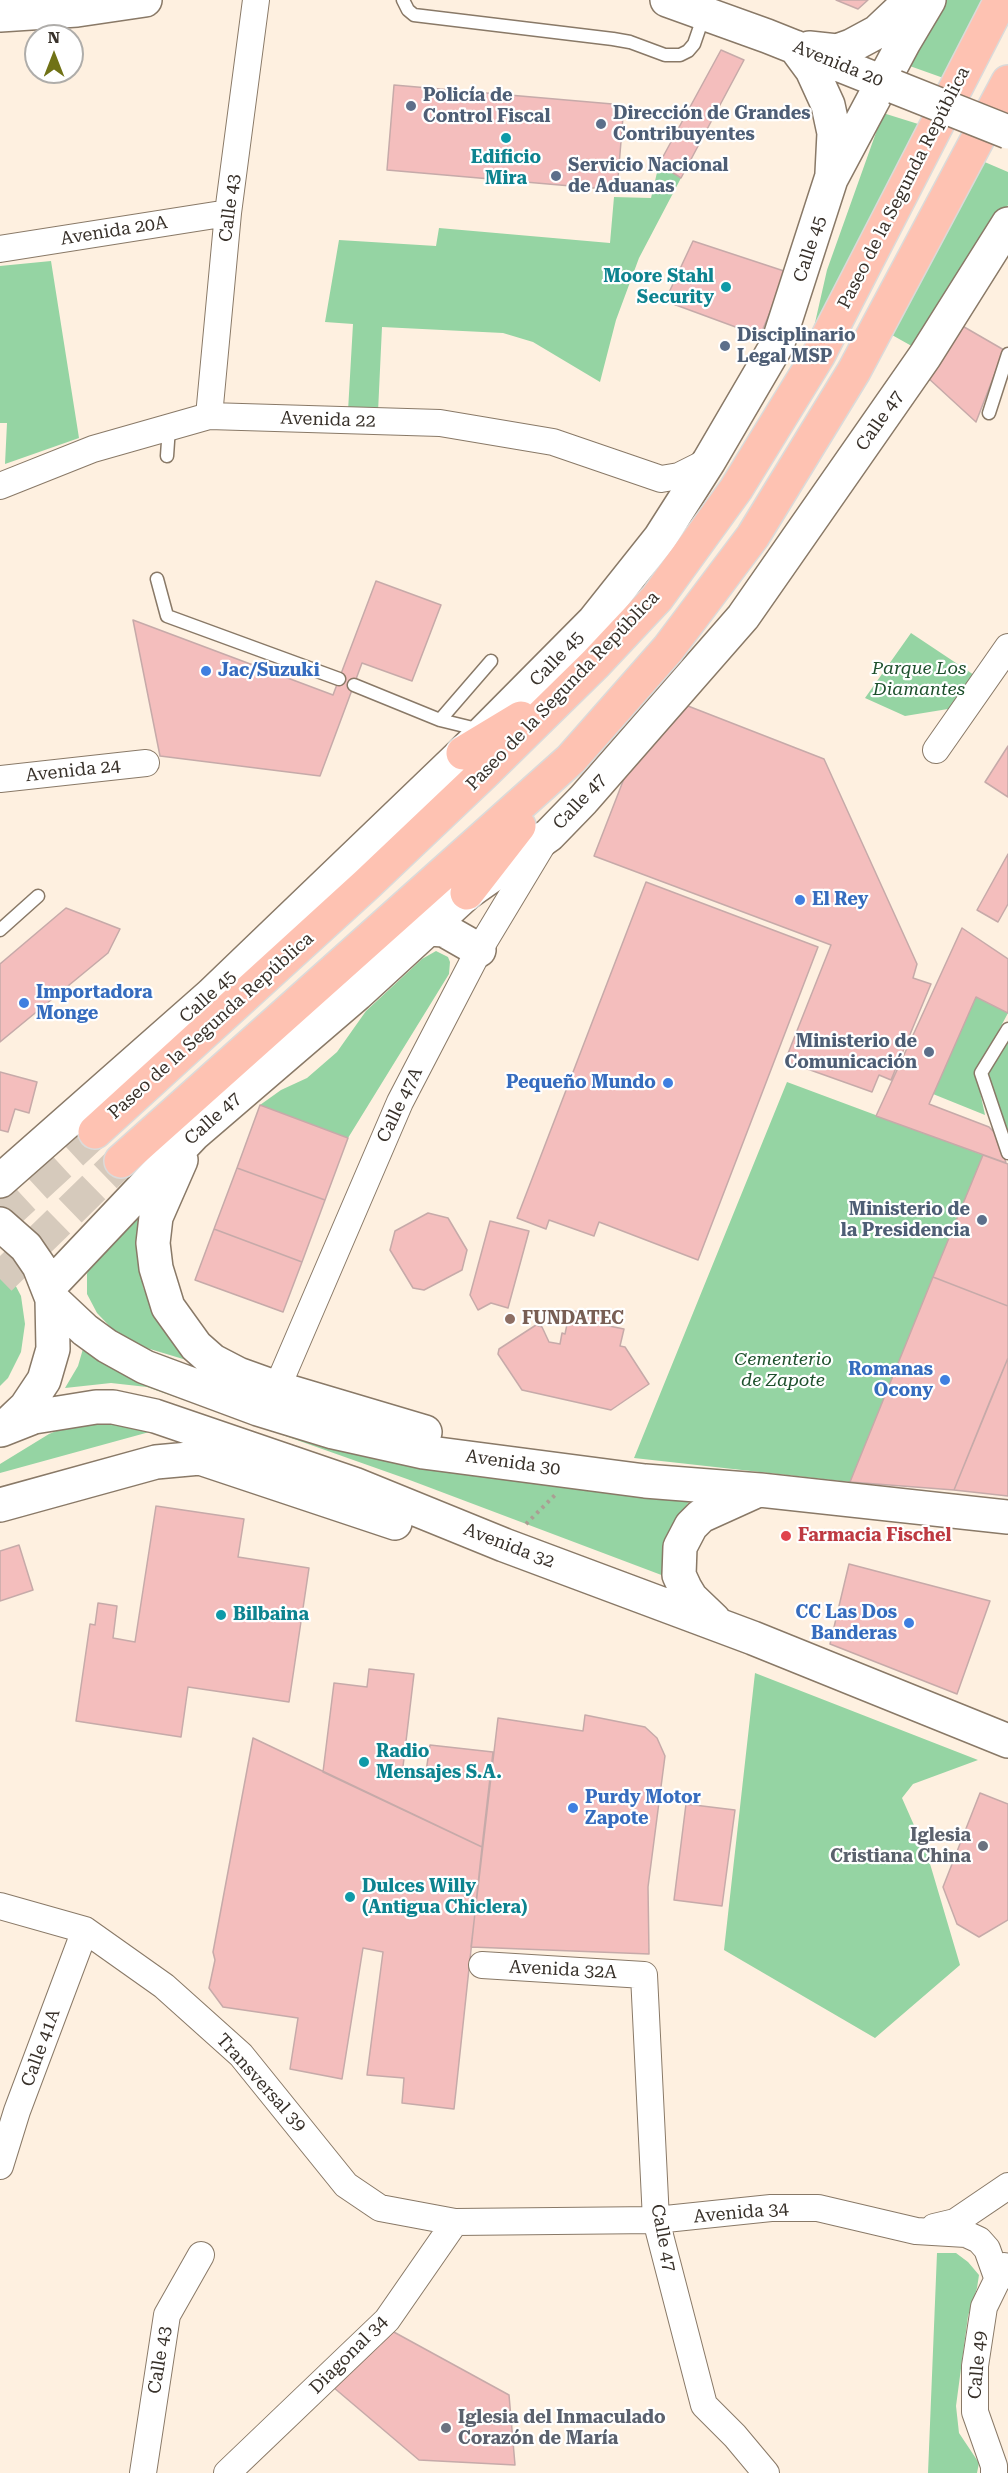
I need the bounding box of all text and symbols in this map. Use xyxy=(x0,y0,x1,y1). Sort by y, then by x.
north arrow xyxy=(24,24,84,84)
text: N xyxy=(48,28,60,47)
street label: Avenida 20 xyxy=(790,36,886,92)
street label: Paseo de la Segunda República xyxy=(833,63,975,313)
place label: Policía de Control Fiscal xyxy=(423,85,550,128)
marker: Policía de Control Fiscal xyxy=(404,99,418,113)
place label: Dirección de Grandes Contribuyentes xyxy=(613,103,811,146)
marker: Dirección de Grandes Contribuyentes xyxy=(594,117,608,131)
marker: Edificio Mira xyxy=(499,131,513,145)
place label: Edificio Mira xyxy=(471,147,541,190)
place label: Servicio Nacional de Aduanas xyxy=(568,155,728,198)
marker: Servicio Nacional de Aduanas xyxy=(549,169,563,183)
street label: Calle 43 xyxy=(215,173,245,243)
street label: Avenida 20A xyxy=(59,212,169,250)
street label: Calle 45 xyxy=(789,213,831,285)
place label: Moore Stahl Security xyxy=(603,266,714,308)
marker: Moore Stahl Security xyxy=(719,280,733,294)
place label: Disciplinario Legal MSP xyxy=(737,325,856,368)
marker: Disciplinario Legal MSP xyxy=(718,339,732,353)
street label: Calle 47 xyxy=(852,387,908,455)
street label: Avenida 22 xyxy=(280,408,376,432)
street label: Paseo de la Segunda República xyxy=(462,587,664,795)
street label: Calle 45 xyxy=(525,627,589,691)
park label: Parque Los Diamantes xyxy=(872,658,966,700)
place label: Jac/Suzuki xyxy=(218,660,320,682)
marker: Jac/Suzuki xyxy=(199,664,213,678)
street label: Avenida 24 xyxy=(24,755,122,787)
street label: Calle 47 xyxy=(549,770,611,834)
place label: El Rey xyxy=(812,889,868,911)
marker: El Rey xyxy=(793,893,807,907)
street label: Paseo de la Segunda República xyxy=(104,928,318,1124)
street label: Calle 45 xyxy=(175,966,241,1028)
place label: Importadora Monge xyxy=(36,982,153,1024)
marker: Importadora Monge xyxy=(17,996,31,1010)
place label: Ministerio de Comunicación xyxy=(784,1031,917,1074)
marker: Ministerio de Comunicación xyxy=(922,1045,936,1059)
street label: Calle 47A xyxy=(373,1064,427,1146)
place label: Pequeño Mundo xyxy=(506,1072,656,1094)
marker: Pequeño Mundo xyxy=(661,1076,675,1090)
street label: Calle 47 xyxy=(180,1088,246,1150)
place label: Ministerio de la Presidencia xyxy=(841,1199,970,1242)
marker: Ministerio de la Presidencia xyxy=(975,1213,989,1227)
place label: FUNDATEC xyxy=(522,1308,624,1330)
marker: FUNDATEC xyxy=(503,1312,517,1326)
park label: Cementerio de Zapote xyxy=(734,1349,832,1392)
place label: Romanas Ocony xyxy=(848,1359,933,1402)
marker: Romanas Ocony xyxy=(938,1373,952,1387)
street label: Avenida 30 xyxy=(464,1446,562,1480)
street label: Avenida 32 xyxy=(461,1519,557,1573)
place label: Farmacia Fischel xyxy=(798,1525,951,1547)
marker: Farmacia Fischel xyxy=(779,1529,793,1543)
place label: CC Las Dos Banderas xyxy=(796,1602,897,1644)
place label: Bilbaina xyxy=(233,1604,309,1626)
marker: Bilbaina xyxy=(214,1608,228,1622)
marker: CC Las Dos Banderas xyxy=(902,1616,916,1630)
place label: Radio Mensajes S.A. xyxy=(376,1741,502,1784)
marker: Radio Mensajes S.A. xyxy=(357,1755,371,1769)
place label: Purdy Motor Zapote xyxy=(585,1787,701,1830)
marker: Purdy Motor Zapote xyxy=(566,1801,580,1815)
place label: Iglesia Cristiana China xyxy=(830,1825,971,1868)
marker: Iglesia Cristiana China xyxy=(976,1839,990,1853)
place label: Dulces Willy (Antigua Chiclera) xyxy=(362,1876,527,1918)
marker: Dulces Willy (Antigua Chiclera) xyxy=(343,1890,357,1904)
street label: Avenida 32A xyxy=(509,1956,617,1984)
street label: Calle 41A xyxy=(17,2006,65,2090)
street label: Transversal 39 xyxy=(211,2029,311,2137)
street label: Avenida 34 xyxy=(693,2198,789,2228)
street label: Calle 47 xyxy=(646,2202,680,2274)
street label: Diagonal 34 xyxy=(305,2311,393,2399)
street label: Calle 43 xyxy=(144,2325,176,2395)
street label: Calle 49 xyxy=(964,2330,992,2400)
place label: Iglesia del Inmaculado Corazón de María xyxy=(458,2407,666,2450)
marker: Iglesia del Inmaculado Corazón de María xyxy=(439,2421,453,2435)

